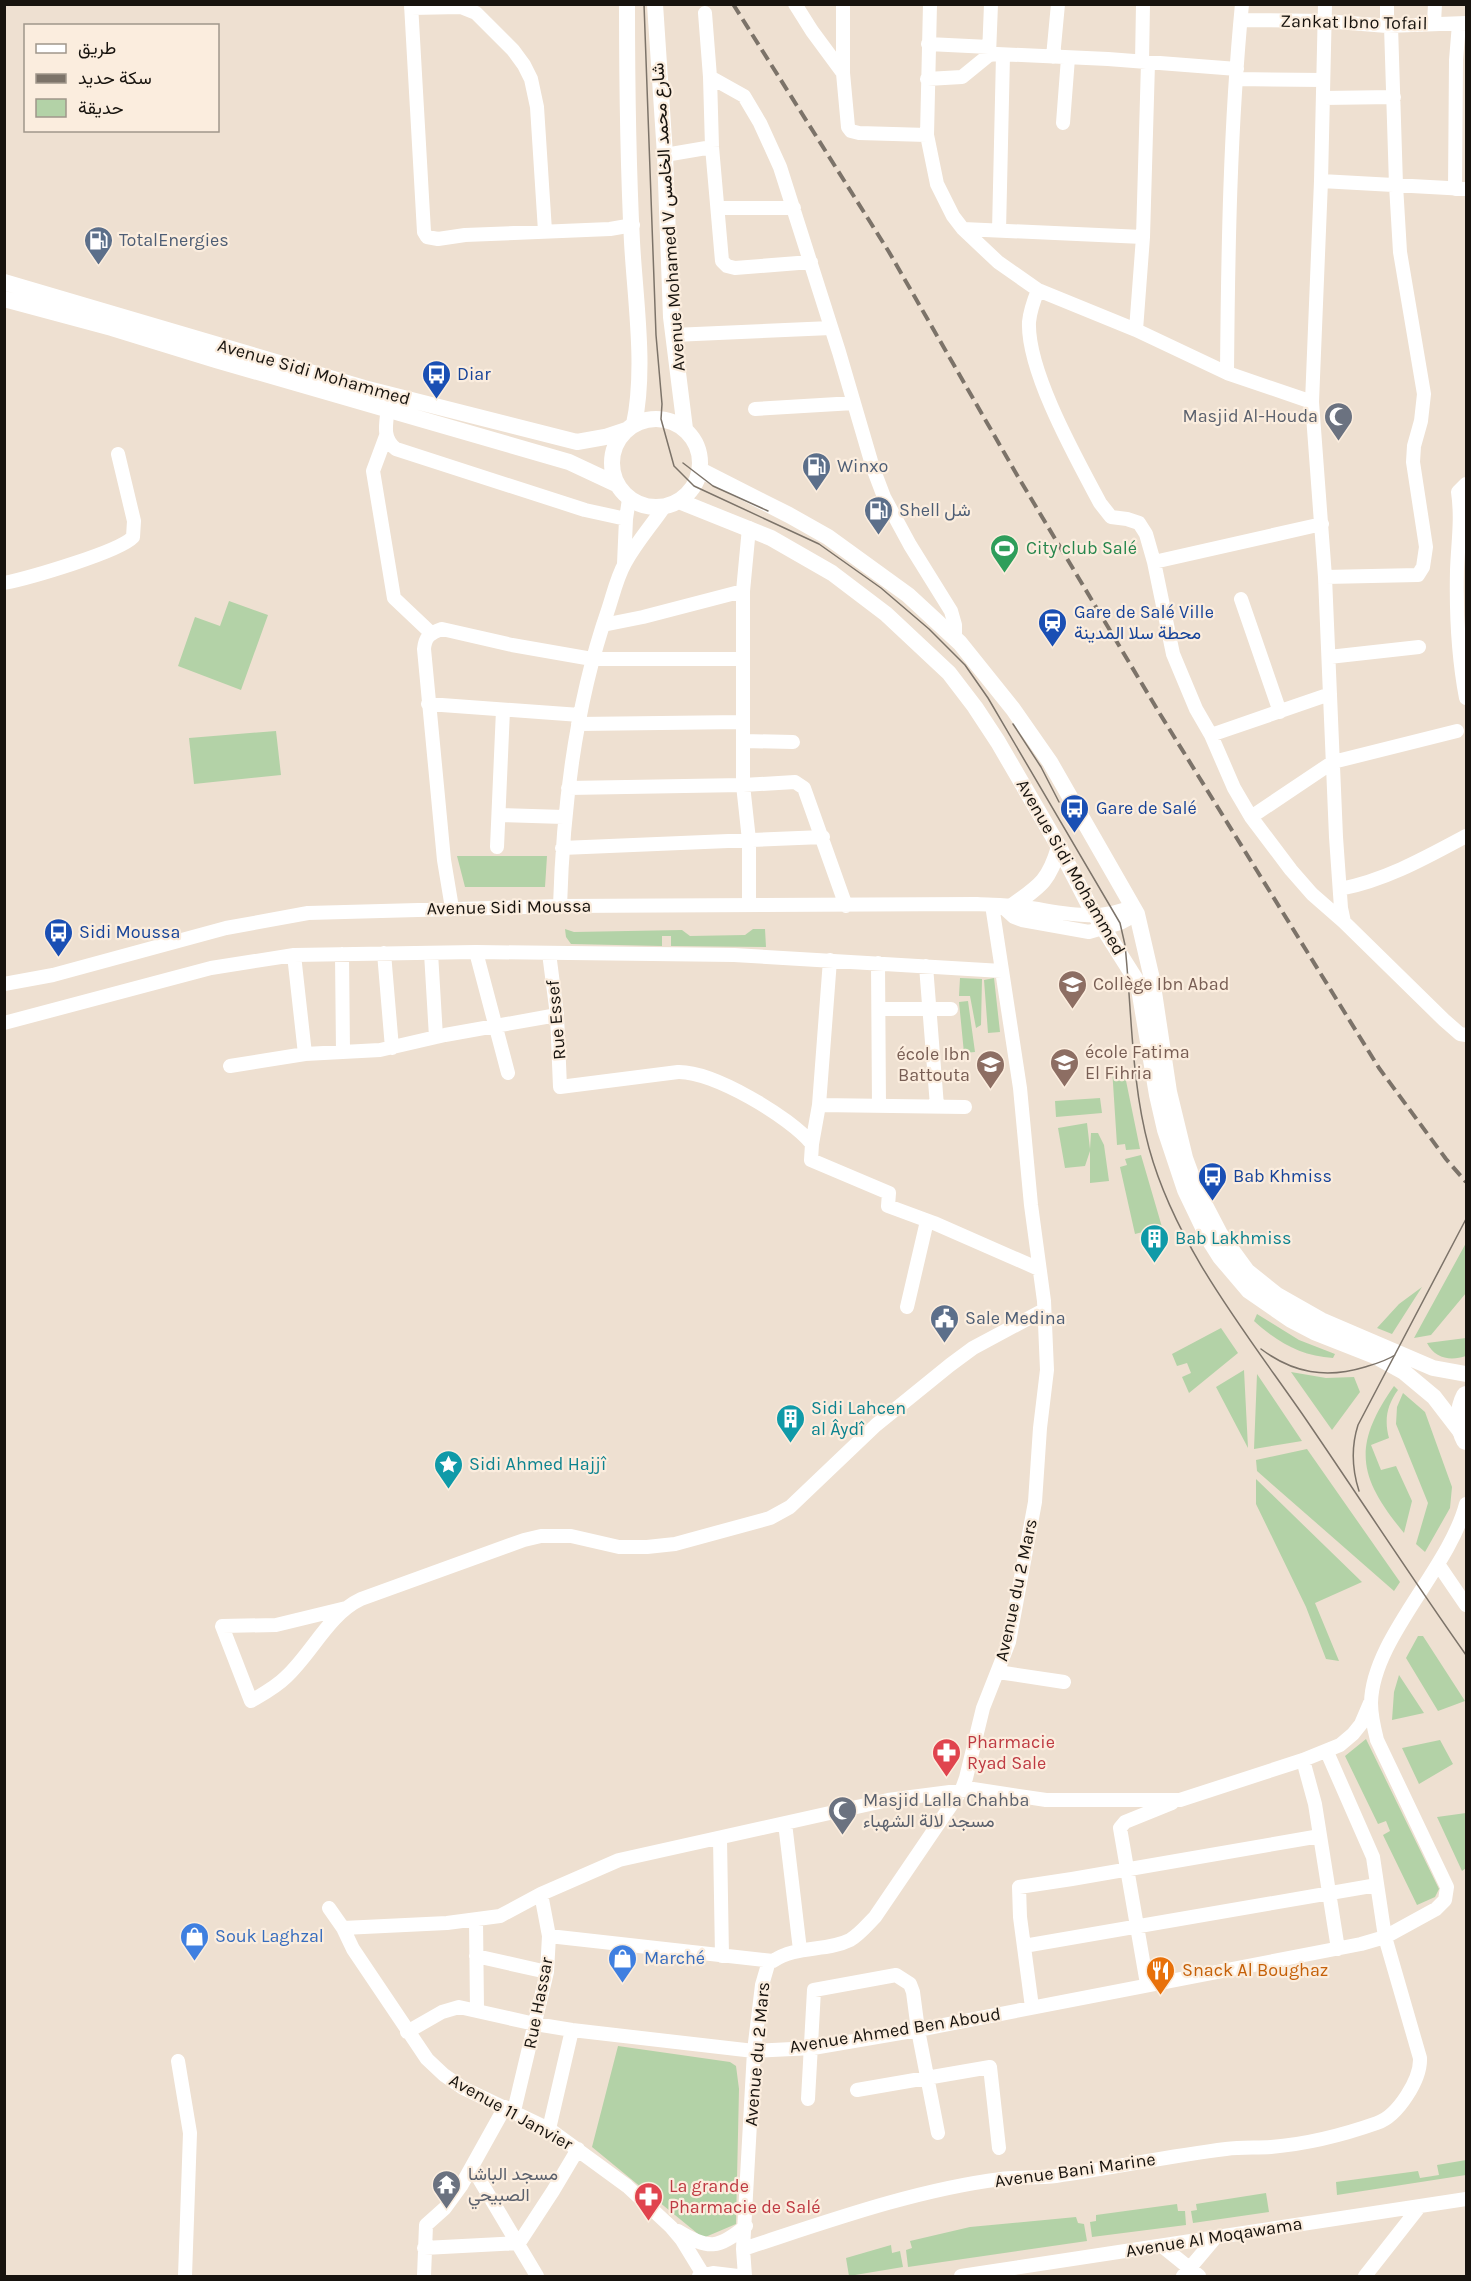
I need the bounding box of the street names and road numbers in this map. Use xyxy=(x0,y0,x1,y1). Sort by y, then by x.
street label: Zankat Ibno Tofail xyxy=(1280,10,1428,34)
street label: Avenue Mohamed V شارع محمد الخامس xyxy=(646,62,691,372)
street label: Avenue Sidi Mohammed xyxy=(215,334,413,410)
street label: Avenue Sidi Mohammed xyxy=(1012,775,1130,959)
street label: Avenue Sidi Moussa xyxy=(426,895,592,919)
street label: Rue Essef xyxy=(541,978,570,1061)
street label: Avenue du 2 Mars xyxy=(990,1517,1042,1663)
street label: Rue Hassar xyxy=(518,1955,558,2051)
street label: Avenue du 2 Mars xyxy=(740,1981,774,2127)
street label: Avenue Ahmed Ben Aboud xyxy=(788,2002,1002,2058)
street label: Avenue 11 Janvier xyxy=(445,2069,577,2155)
street label: Avenue Bani Marine xyxy=(993,2148,1157,2192)
street label: Avenue Al Moqawama xyxy=(1124,2212,1304,2262)

